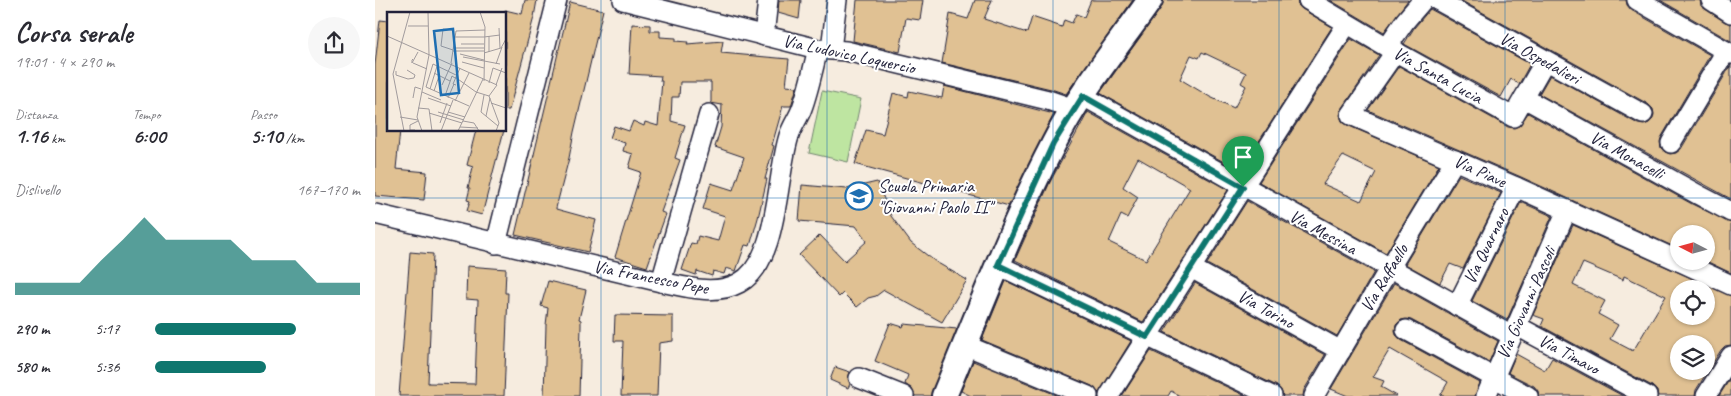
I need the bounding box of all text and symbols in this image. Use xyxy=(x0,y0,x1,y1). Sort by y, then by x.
inset map xyxy=(387,12,506,131)
text: Corsa serale xyxy=(15,15,133,50)
button: share xyxy=(308,17,360,69)
street label: Via Ospedalieri xyxy=(1496,27,1586,90)
street label: Via Ludovico Loquercio xyxy=(781,29,919,79)
street label: Via Santa Lucia xyxy=(1390,42,1487,109)
text: 19:01 · 4 × 290 m xyxy=(15,52,114,72)
text: Distanza xyxy=(15,106,57,123)
text: Tempo xyxy=(133,106,160,123)
text: Passo xyxy=(250,106,277,123)
text: 1.16 xyxy=(15,123,48,149)
text: 6:00 xyxy=(133,123,166,149)
text: 5:10 xyxy=(250,123,283,149)
street label: Via Monacelli xyxy=(1586,126,1670,185)
text: km xyxy=(48,130,65,147)
text: /km xyxy=(283,130,304,147)
pin xyxy=(1222,136,1264,187)
icon: arrive xyxy=(1229,143,1257,171)
street label: Via Piave xyxy=(1450,150,1511,193)
place label: Scuola Primaria "Giovanni Paolo II" xyxy=(878,175,996,218)
text: Dislivello xyxy=(15,180,60,200)
text: 167–170 m xyxy=(297,180,360,200)
school or university icon: Scuola Primaria "Giovanni Paolo II" xyxy=(844,181,874,211)
street label: Via Quarnaro xyxy=(1458,203,1515,288)
street label: Via Messina xyxy=(1286,205,1362,260)
north arrow xyxy=(1670,225,1715,270)
map controls xyxy=(1670,225,1715,380)
street label: Via Raffaello xyxy=(1355,239,1414,316)
street label: Via Giovanni Pascoli xyxy=(1491,241,1562,362)
street label: Via Francesco Pepe xyxy=(592,255,711,299)
button: locate xyxy=(1670,280,1715,325)
street label: Via Torino xyxy=(1234,285,1299,334)
text: 290 m xyxy=(15,319,49,339)
text: 5:17 xyxy=(95,319,120,339)
street label: Via Timavo xyxy=(1535,329,1605,380)
button: layers xyxy=(1670,335,1715,380)
text: 580 m xyxy=(15,357,49,377)
text: 5:36 xyxy=(95,357,120,377)

